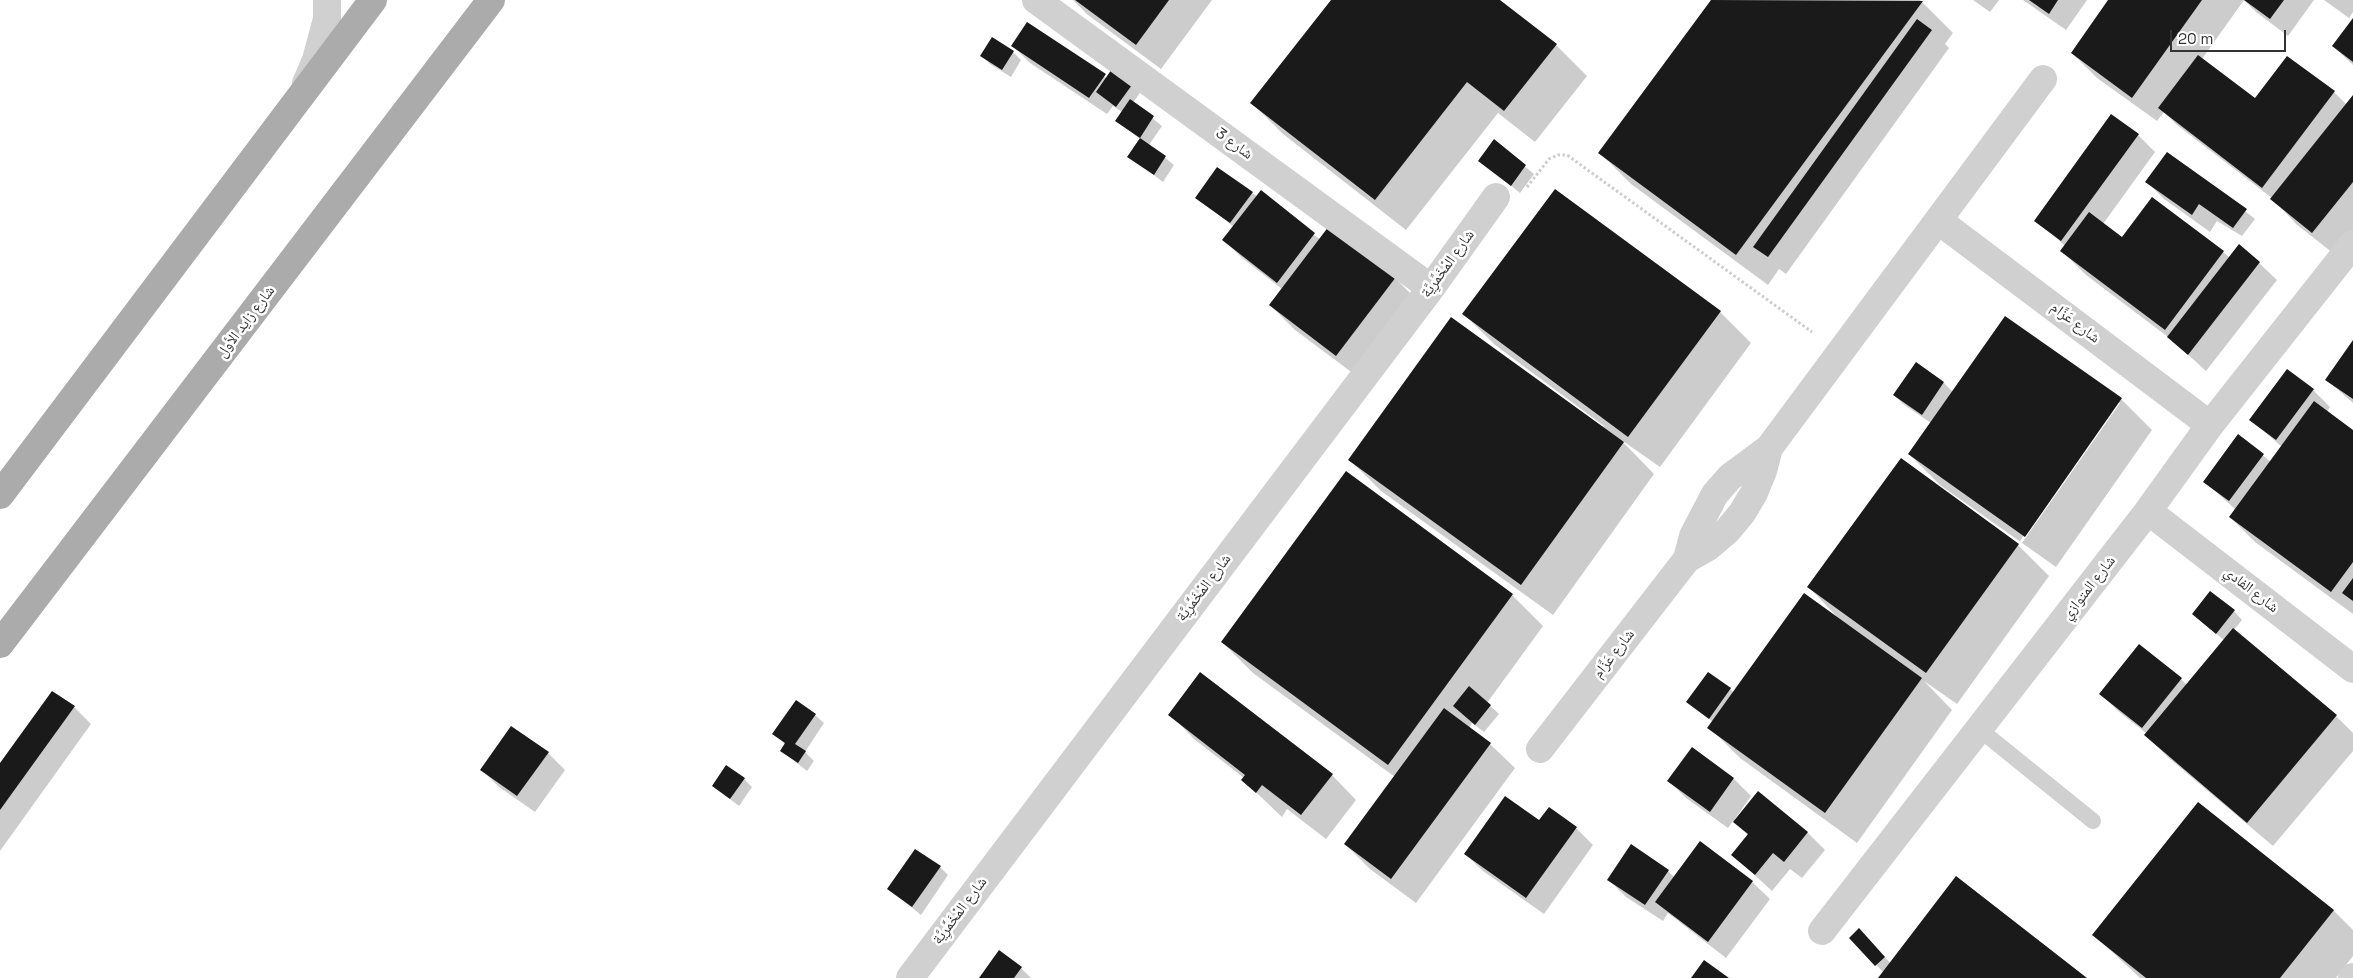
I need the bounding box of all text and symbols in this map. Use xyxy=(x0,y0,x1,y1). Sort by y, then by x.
scale bar xyxy=(2173,20,2289,52)
text: 20 m xyxy=(2178,29,2213,48)
street label: شارع 3 xyxy=(1212,125,1256,163)
street label: شارع المْخَمَّرِيَّة xyxy=(1417,227,1479,301)
street label: شارع زايد الأول xyxy=(213,283,279,361)
street label: شارع عَزَّام xyxy=(2047,299,2103,347)
street label: شارع المْخَمَّرِيَّة xyxy=(1173,551,1235,625)
street label: شارع المتوازي xyxy=(2058,552,2120,624)
street label: شارع الفادي xyxy=(2220,563,2282,617)
street label: شارع عَزَّام xyxy=(1589,626,1639,682)
street label: شارع المْخَمَّرِيَّة xyxy=(929,874,991,948)

